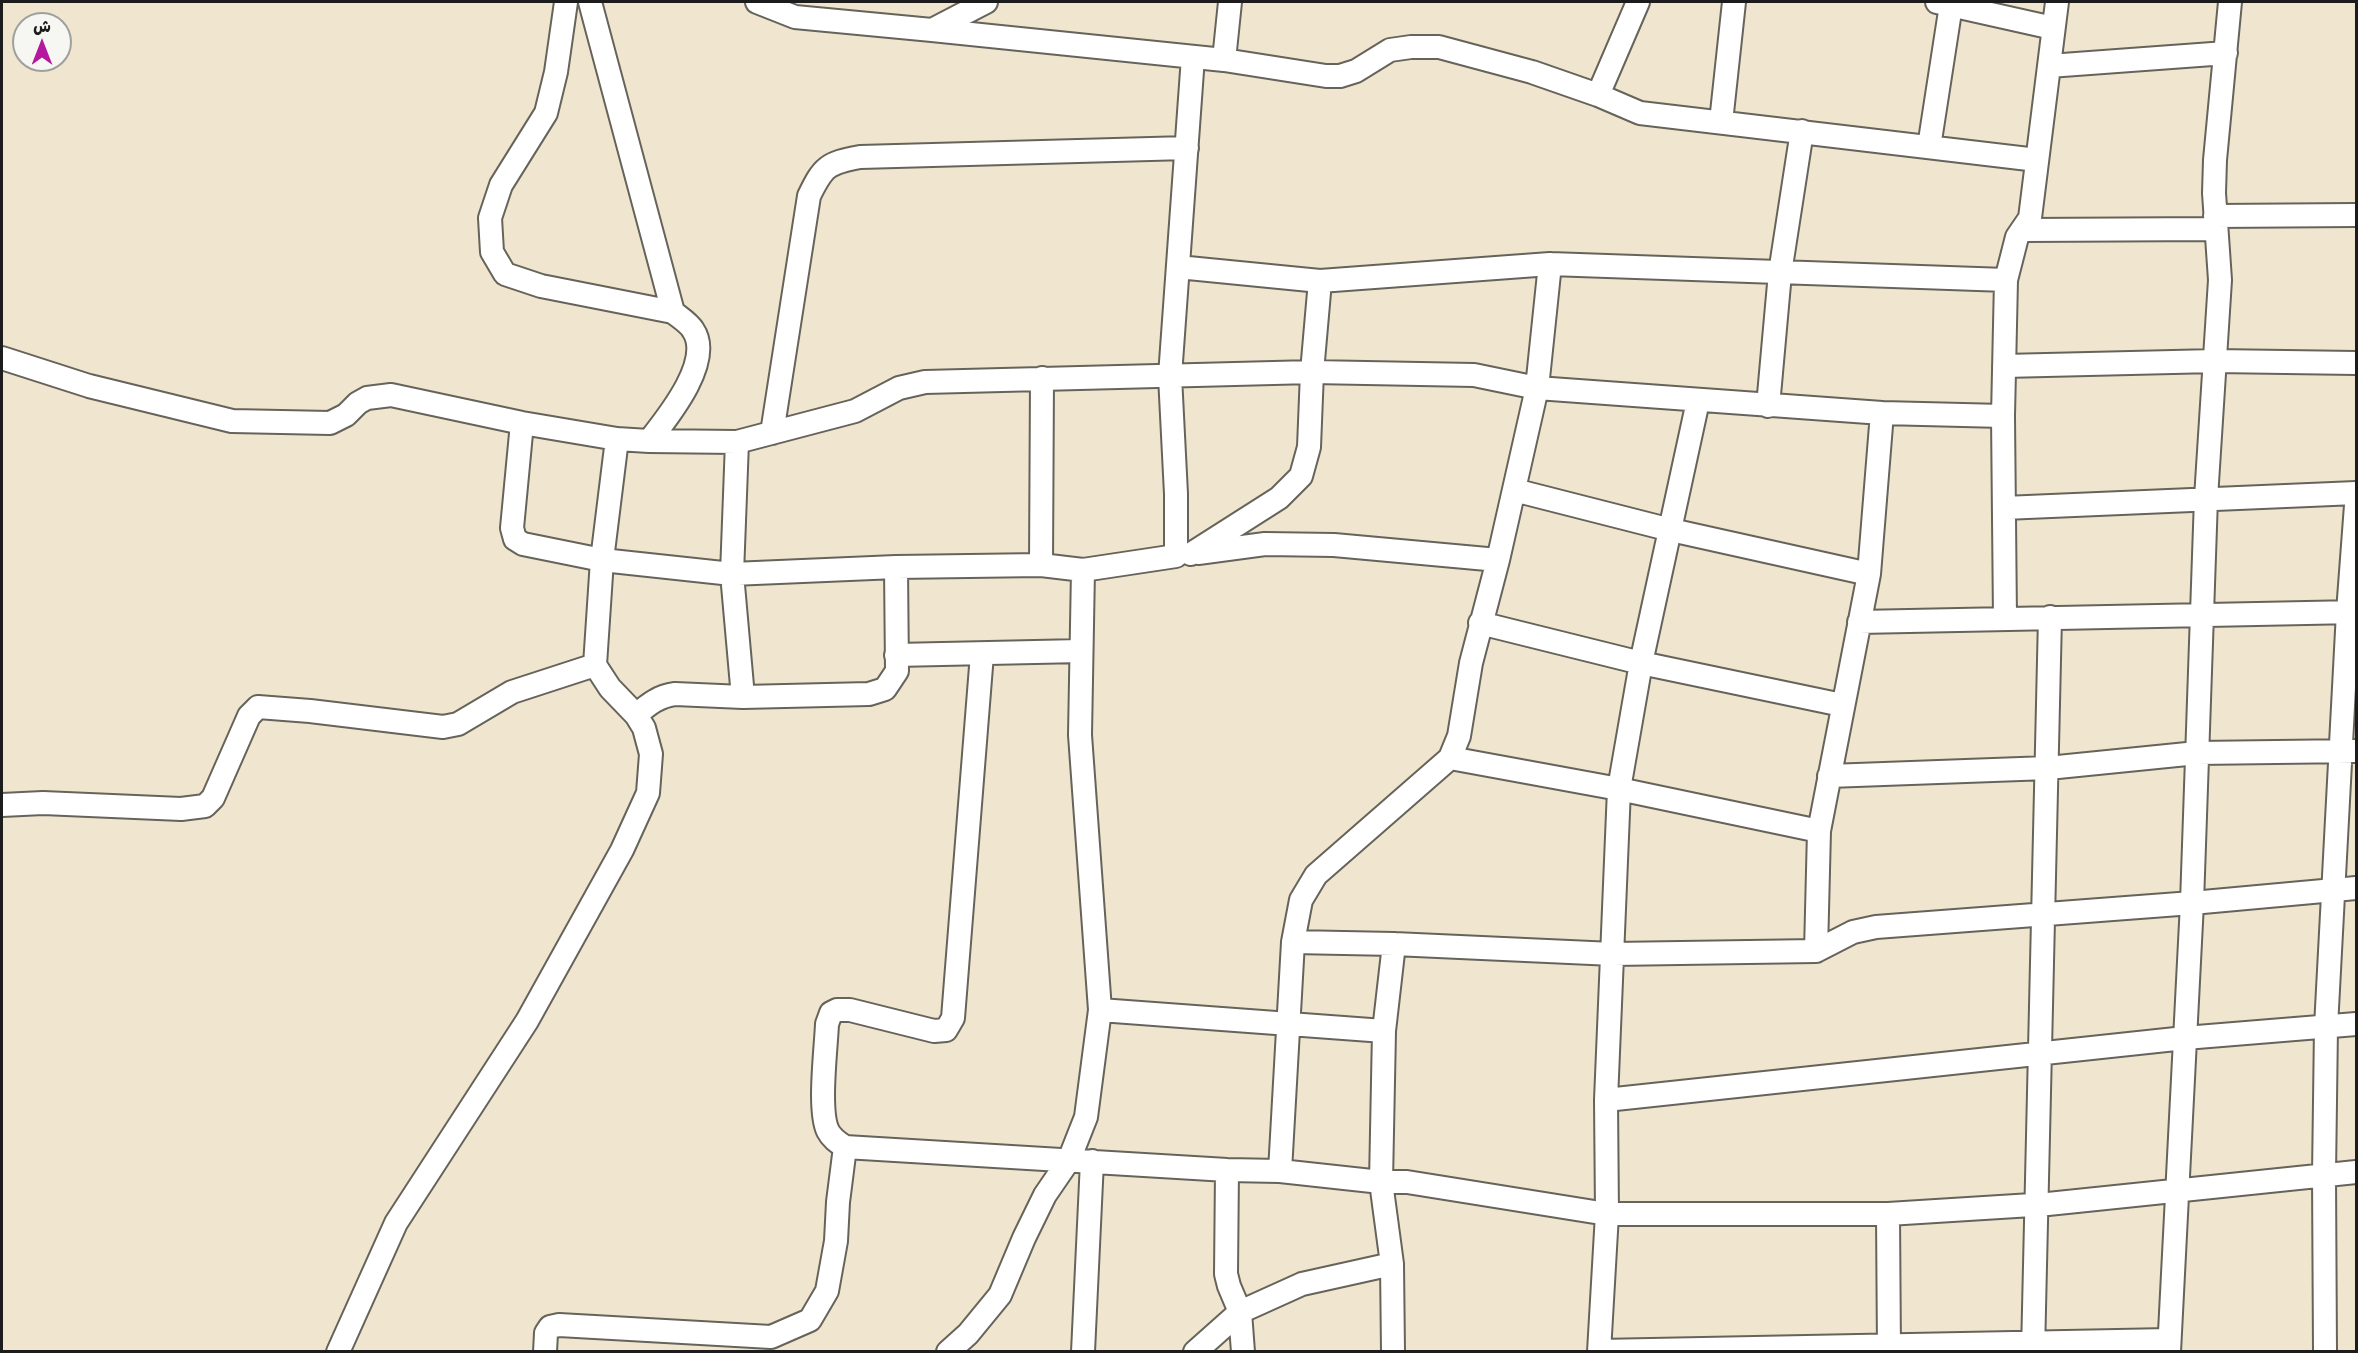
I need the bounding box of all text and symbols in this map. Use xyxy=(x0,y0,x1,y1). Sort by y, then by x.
north arrow xyxy=(12,12,72,72)
text: ش xyxy=(33,15,51,37)

